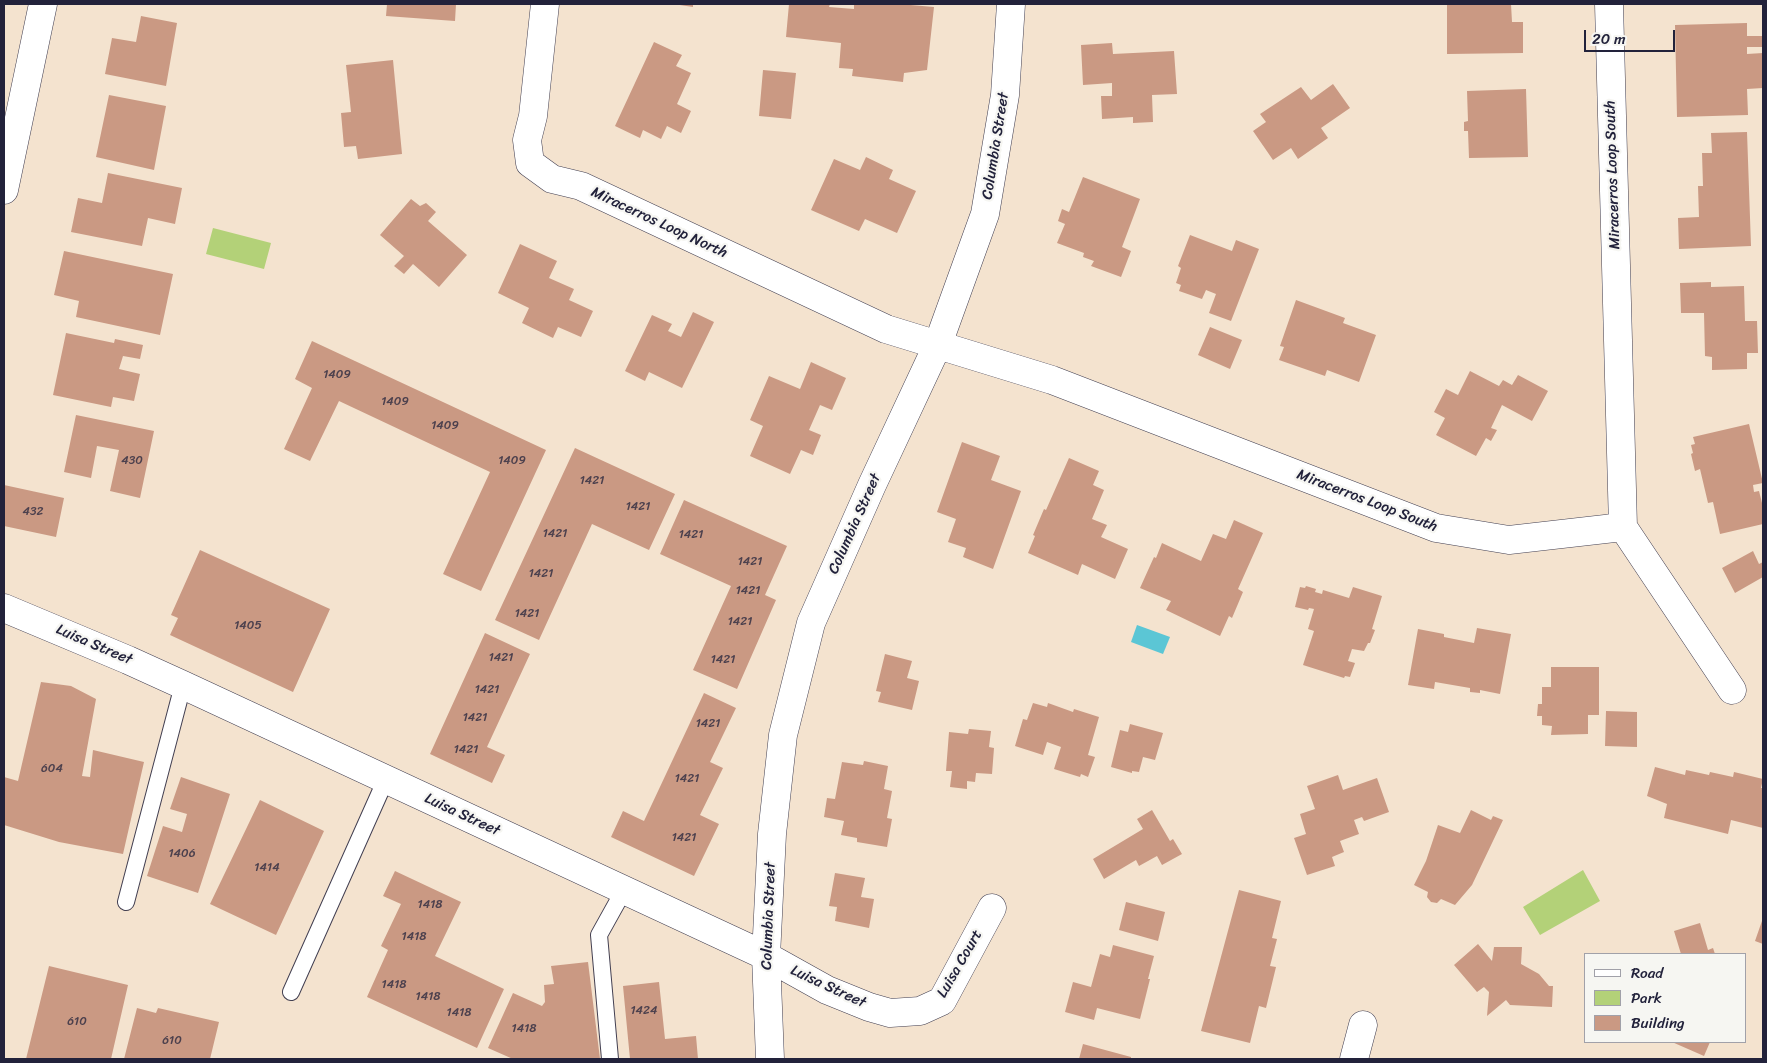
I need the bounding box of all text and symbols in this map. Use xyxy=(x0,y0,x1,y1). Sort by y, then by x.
scale bar xyxy=(1587,20,1678,52)
text: 20 m xyxy=(1592,26,1626,52)
street label: Columbia Street xyxy=(979,91,1013,201)
street label: Miracerros Loop South xyxy=(1601,100,1625,250)
street label: Miracerros Loop North xyxy=(588,184,730,262)
house number: 1409 xyxy=(323,368,351,382)
house number: 1409 xyxy=(381,395,409,409)
house number: 1409 xyxy=(431,419,459,433)
house number: 430 xyxy=(121,454,143,468)
house number: 1409 xyxy=(498,454,526,468)
street label: Miracerros Loop South xyxy=(1294,466,1440,536)
street label: Columbia Street xyxy=(825,471,885,577)
house number: 1421 xyxy=(580,474,604,488)
house number: 1421 xyxy=(626,500,650,514)
house number: 432 xyxy=(22,505,44,519)
house number: 1421 xyxy=(543,527,567,541)
house number: 1421 xyxy=(679,528,703,542)
house number: 1421 xyxy=(738,555,762,569)
house number: 1421 xyxy=(529,567,553,581)
house number: 1421 xyxy=(736,584,760,598)
house number: 1421 xyxy=(515,607,539,621)
house number: 1421 xyxy=(728,615,752,629)
house number: 1405 xyxy=(234,619,262,633)
street label: Luisa Street xyxy=(53,621,135,669)
house number: 1421 xyxy=(489,651,513,665)
house number: 1421 xyxy=(711,653,735,667)
house number: 1421 xyxy=(475,683,499,697)
house number: 1421 xyxy=(463,711,487,725)
house number: 1421 xyxy=(696,717,720,731)
house number: 1421 xyxy=(454,743,478,757)
house number: 604 xyxy=(41,762,63,776)
house number: 1421 xyxy=(675,772,699,786)
street label: Luisa Street xyxy=(421,790,503,840)
house number: 1421 xyxy=(672,831,696,845)
house number: 1406 xyxy=(168,847,196,861)
house number: 1414 xyxy=(254,861,280,875)
street label: Columbia Street xyxy=(758,862,780,970)
house number: 1418 xyxy=(417,898,443,912)
street label: Luisa Court xyxy=(933,927,987,1001)
house number: 1418 xyxy=(401,930,427,944)
legend xyxy=(1584,953,1747,1043)
text: Road xyxy=(1631,960,1663,986)
street label: Luisa Street xyxy=(787,962,869,1012)
house number: 1418 xyxy=(381,978,407,992)
text: Park xyxy=(1631,985,1662,1011)
house number: 1418 xyxy=(415,990,441,1004)
house number: 1424 xyxy=(630,1004,658,1018)
house number: 1418 xyxy=(446,1006,472,1020)
text: Building xyxy=(1631,1010,1685,1036)
house number: 610 xyxy=(67,1015,87,1029)
house number: 1418 xyxy=(511,1022,537,1036)
house number: 610 xyxy=(162,1034,182,1048)

